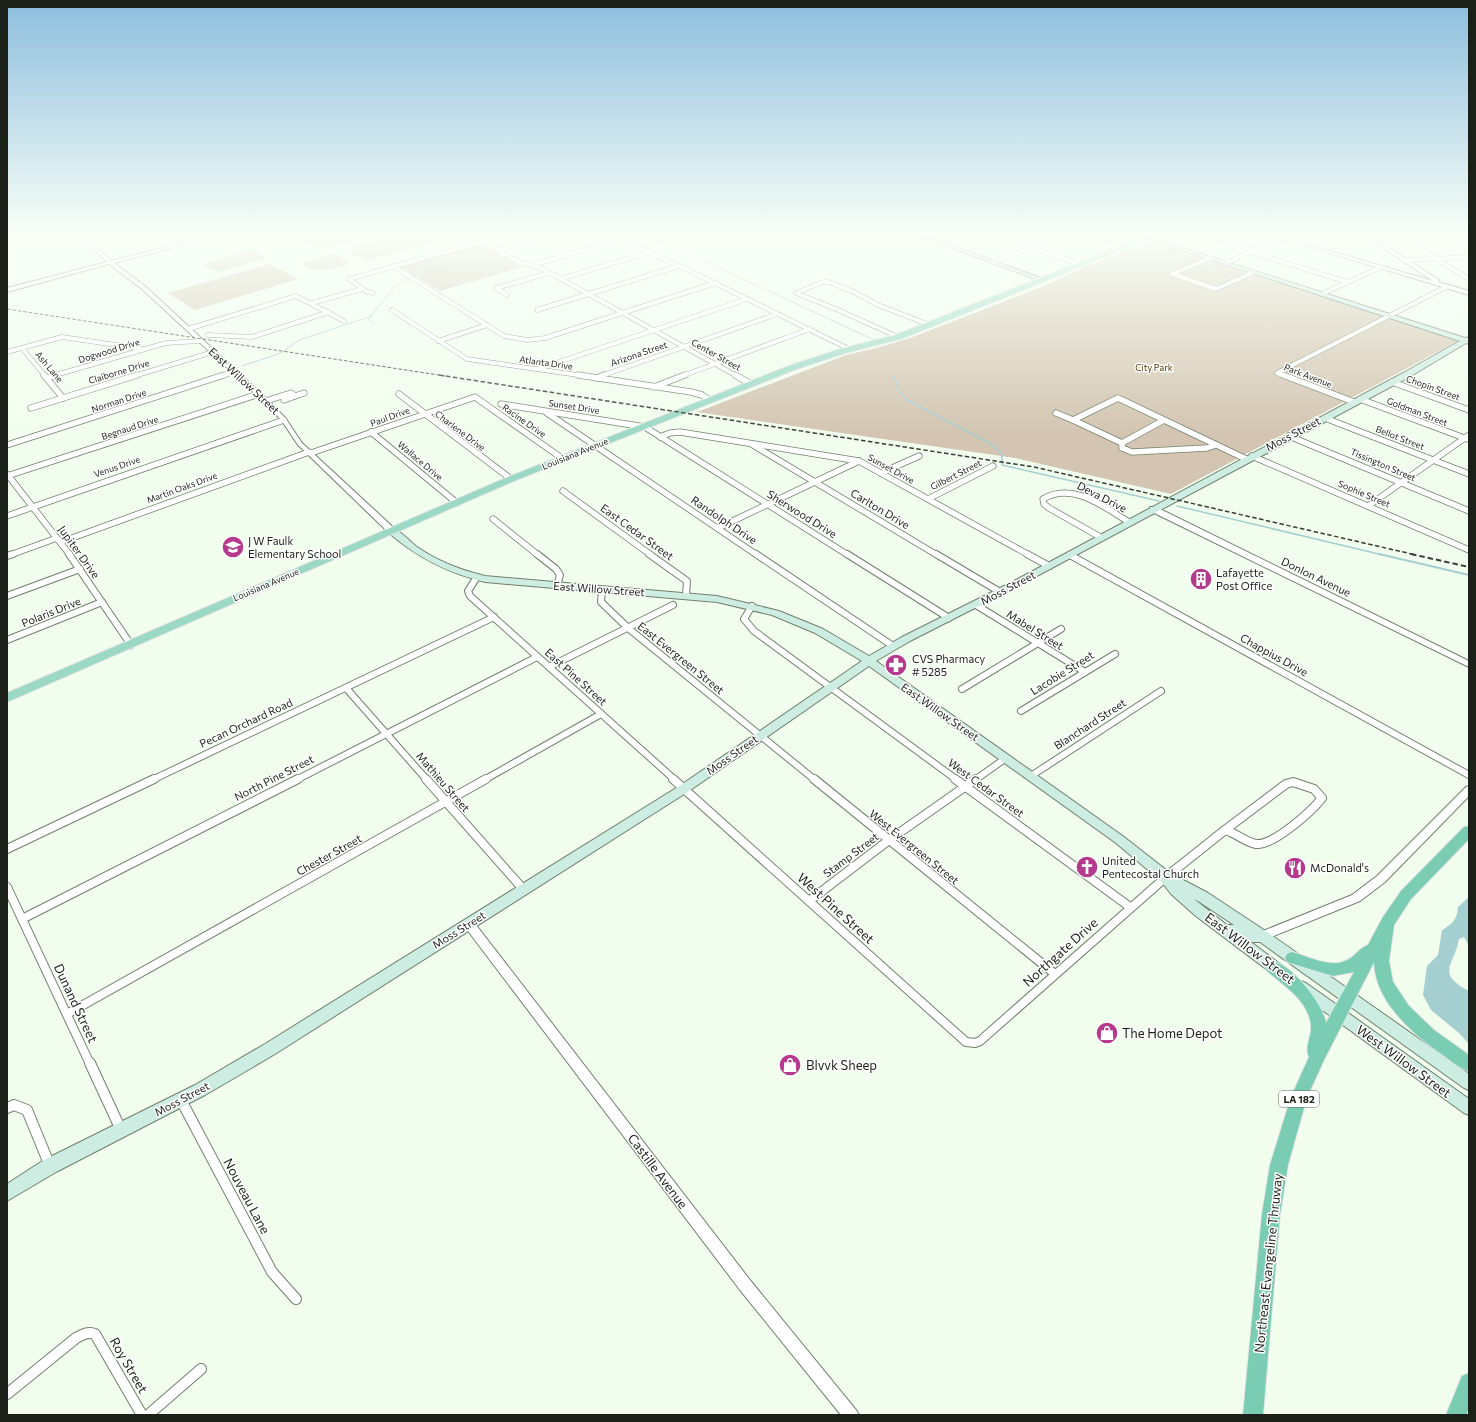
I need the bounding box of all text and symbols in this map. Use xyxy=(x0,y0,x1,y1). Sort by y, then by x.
street label: Dogwood Drive xyxy=(77,336,141,365)
street label: Center Street xyxy=(689,336,743,373)
street label: Arizona Street xyxy=(609,339,669,368)
street label: East Willow Street xyxy=(206,345,283,417)
street label: Ash Lane xyxy=(33,349,66,385)
street label: Atlanta Drive xyxy=(519,353,574,372)
street label: Claiborne Drive xyxy=(87,357,151,386)
street label: Park Avenue xyxy=(1283,361,1334,390)
park label: City Park xyxy=(1135,362,1173,373)
street label: Chopin Street xyxy=(1405,373,1462,402)
street label: Norman Drive xyxy=(90,386,148,415)
street label: Goldman Street xyxy=(1385,395,1449,428)
street label: Sunset Drive xyxy=(548,397,601,416)
street label: Racine Drive xyxy=(500,401,548,440)
street label: Paul Drive xyxy=(369,404,411,429)
street label: Charlene Drive xyxy=(433,408,488,453)
street label: Begnaud Drive xyxy=(100,413,160,442)
street label: Moss Street xyxy=(1263,413,1323,453)
street label: Bellot Street xyxy=(1374,423,1426,452)
street label: Louisiana Avenue xyxy=(540,435,610,472)
street label: Wallace Drive xyxy=(396,439,445,483)
street label: Tissington Street xyxy=(1349,446,1418,483)
street label: Sunset Drive xyxy=(866,451,917,486)
street label: Venus Drive xyxy=(92,453,142,480)
street label: Gilbert Street xyxy=(928,457,983,492)
street label: Martin Oaks Drive xyxy=(145,470,219,505)
street label: Sophie Street xyxy=(1337,478,1392,510)
street label: Deva Drive xyxy=(1075,479,1129,515)
street label: Carlton Drive xyxy=(848,486,912,531)
street label: Sherwood Drive xyxy=(765,487,840,540)
street label: Randolph Drive xyxy=(689,493,760,547)
street label: East Cedar Street xyxy=(598,501,677,563)
street label: Jupiter Drive xyxy=(55,523,103,581)
school or university icon: J W Faulk Elementary School xyxy=(220,534,246,560)
place label: J W Faulk Elementary School xyxy=(248,534,341,560)
street label: Donlon Avenue xyxy=(1279,554,1353,599)
street label: Louisiana Avenue xyxy=(231,566,301,603)
building icon: Lafayette Post Office xyxy=(1188,566,1214,592)
place label: Lafayette Post Office xyxy=(1216,566,1272,592)
street label: Moss Street xyxy=(978,567,1038,607)
street label: East Willow Street xyxy=(553,579,646,598)
street label: Polaris Drive xyxy=(19,594,83,629)
street label: Mabel Street xyxy=(1004,607,1066,652)
street label: East Evergreen Street xyxy=(636,619,727,697)
street label: Chappius Drive xyxy=(1238,631,1310,679)
street label: East Pine Street xyxy=(543,645,610,708)
street label: Lacobie Street xyxy=(1028,648,1096,697)
pharmacy icon: CVS Pharmacy # 5285 xyxy=(883,652,909,678)
place label: CVS Pharmacy # 5285 xyxy=(912,652,986,678)
street label: East Willow Street xyxy=(899,680,982,744)
street label: Pecan Orchard Road xyxy=(197,695,294,750)
street label: Blanchard Street xyxy=(1051,695,1129,752)
street label: Moss Street xyxy=(703,732,760,777)
street label: Mathieu Street xyxy=(414,749,473,815)
street label: North Pine Street xyxy=(232,752,316,803)
street label: West Cedar Street xyxy=(946,756,1027,820)
street label: West Evergreen Street xyxy=(867,807,962,887)
street label: Stamp Street xyxy=(820,829,881,880)
street label: Chester Street xyxy=(294,831,364,878)
church icon: United Pentecostal Church xyxy=(1074,854,1100,880)
place label: United Pentecostal Church xyxy=(1102,854,1199,880)
restaurant icon: McDonald's xyxy=(1282,855,1308,881)
place label: McDonald's xyxy=(1310,861,1369,874)
street label: West Pine Street xyxy=(794,869,878,947)
street label: Moss Street xyxy=(430,908,488,951)
street label: East Willow Street xyxy=(1202,909,1298,987)
street label: Northgate Drive xyxy=(1019,914,1101,990)
street label: Dunand Street xyxy=(51,961,101,1045)
shop icon: The Home Depot xyxy=(1094,1020,1120,1046)
street label: West Willow Street xyxy=(1353,1021,1455,1101)
place label: The Home Depot xyxy=(1122,1025,1222,1041)
shop icon: Blvvk Sheep xyxy=(777,1052,803,1078)
place label: Blvvk Sheep xyxy=(806,1057,877,1073)
street label: Moss Street xyxy=(152,1078,212,1118)
road number: LA 182 xyxy=(1279,1091,1319,1107)
street label: Castille Avenue xyxy=(625,1130,691,1212)
street label: Nouveau Lane xyxy=(220,1155,274,1237)
street label: Northeast Evangeline Thruway xyxy=(1251,1172,1285,1353)
street label: Roy Street xyxy=(107,1334,151,1396)

